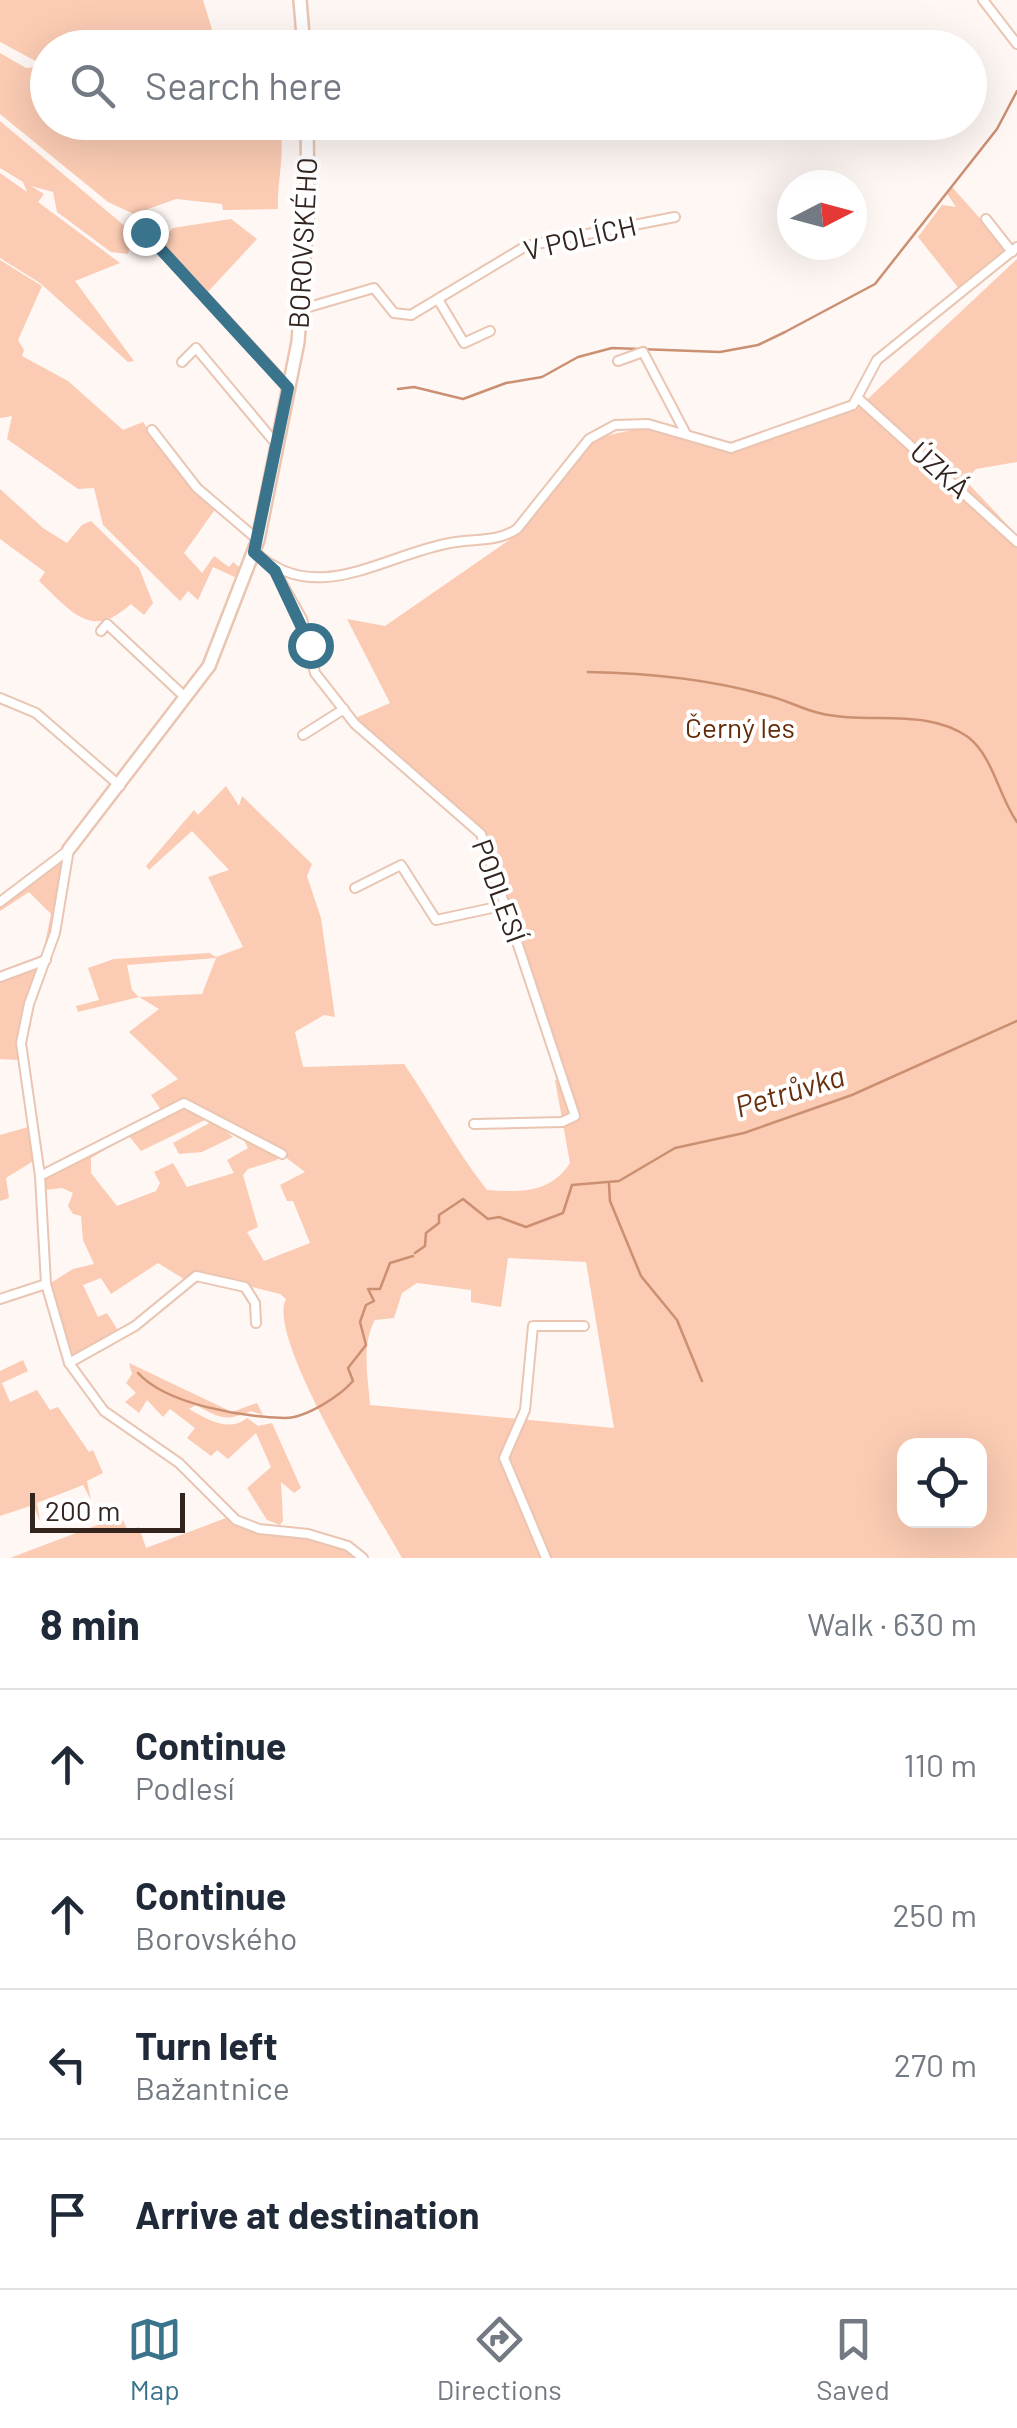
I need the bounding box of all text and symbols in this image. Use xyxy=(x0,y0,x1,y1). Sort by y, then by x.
search box xyxy=(30,30,987,140)
icon: search xyxy=(65,58,120,113)
text: Search here xyxy=(145,62,343,108)
street label: BOROVSKÉHO xyxy=(281,156,323,330)
north arrow xyxy=(777,170,867,260)
street label: V POLÍCH xyxy=(520,208,639,266)
route end xyxy=(123,210,169,256)
street label: ÚZKÁ xyxy=(904,434,977,505)
route start xyxy=(288,623,334,669)
park label: Černý les xyxy=(685,710,795,744)
street label: PODLESÍ xyxy=(466,834,534,947)
water label: Petrůvka xyxy=(730,1056,849,1124)
map controls xyxy=(897,1438,987,1528)
button: locate xyxy=(897,1438,987,1528)
scale bar xyxy=(30,1488,185,1532)
text: 200 m xyxy=(45,1493,120,1527)
text: 8 min xyxy=(40,1598,140,1648)
text: Walk · 630 m xyxy=(807,1604,977,1642)
text: Continue xyxy=(135,1722,286,1768)
icon: ahead xyxy=(40,1737,95,1792)
text: 110 m xyxy=(904,1745,977,1783)
text: Podlesí xyxy=(135,1768,235,1806)
text: Continue xyxy=(135,1872,286,1918)
icon: ahead xyxy=(40,1887,95,1942)
text: 250 m xyxy=(892,1895,977,1933)
text: Borovského xyxy=(135,1918,297,1956)
text: Turn left xyxy=(135,2022,278,2068)
icon: left xyxy=(40,2037,95,2092)
text: 270 m xyxy=(894,2045,977,2083)
text: Bažantnice xyxy=(135,2068,290,2106)
icon: arrive xyxy=(40,2187,95,2242)
text: Arrive at destination xyxy=(135,2191,480,2237)
tab: Map xyxy=(127,2312,182,2406)
tab: Directions xyxy=(437,2312,562,2406)
tab: Saved xyxy=(816,2312,890,2406)

